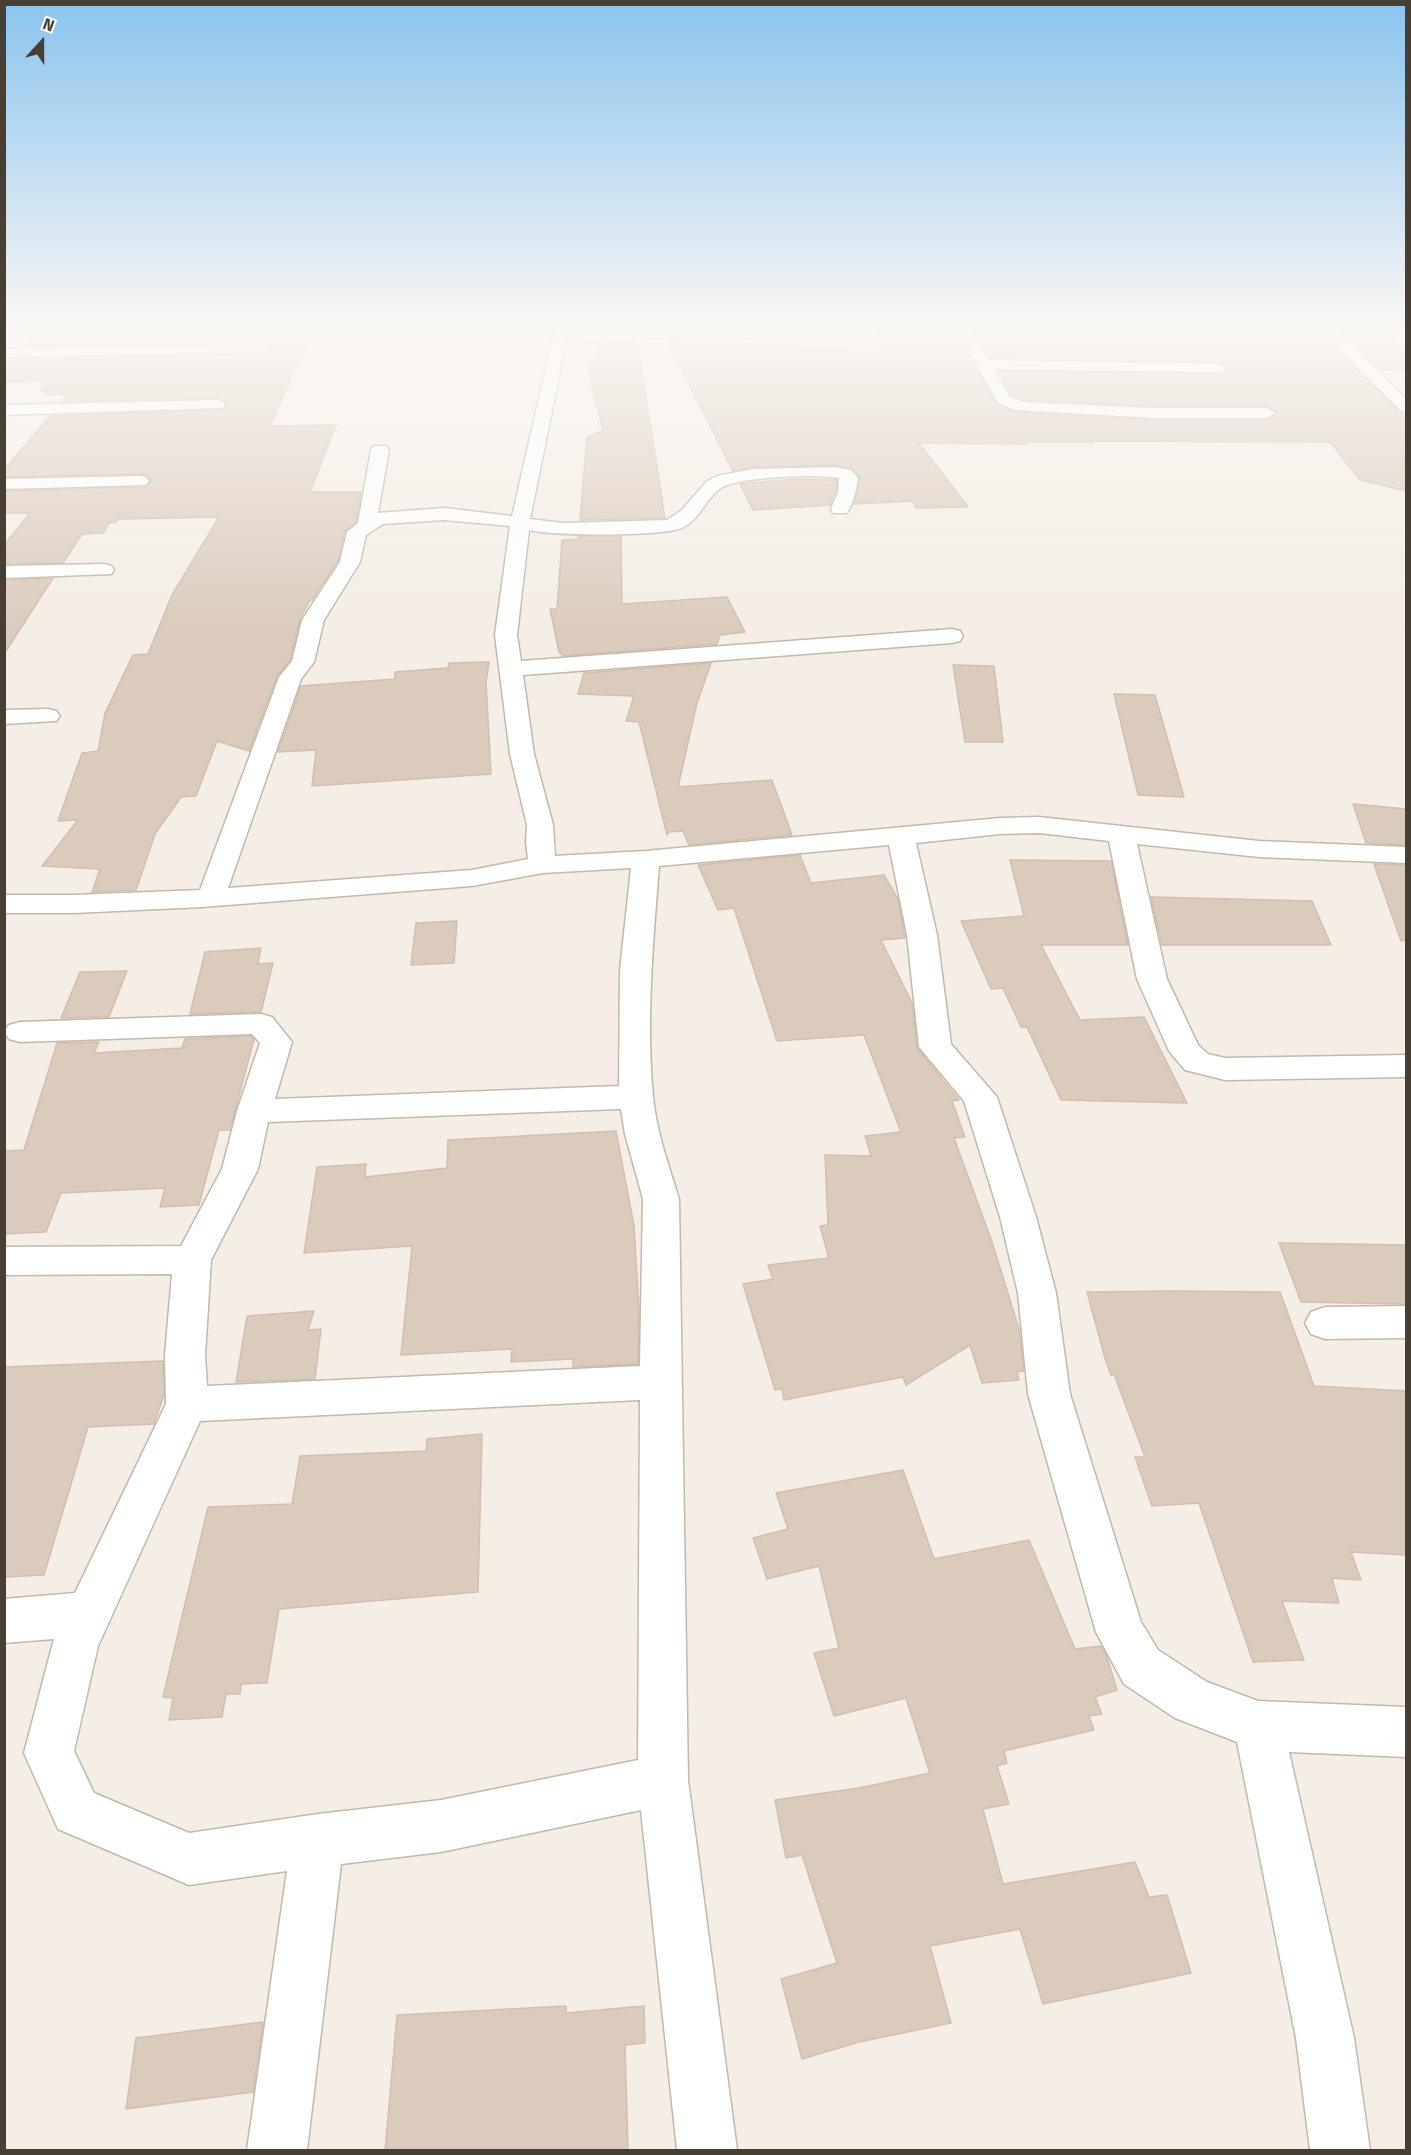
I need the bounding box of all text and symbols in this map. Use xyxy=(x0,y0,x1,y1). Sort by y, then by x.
north arrow xyxy=(12,12,72,72)
text: N xyxy=(40,14,57,35)

